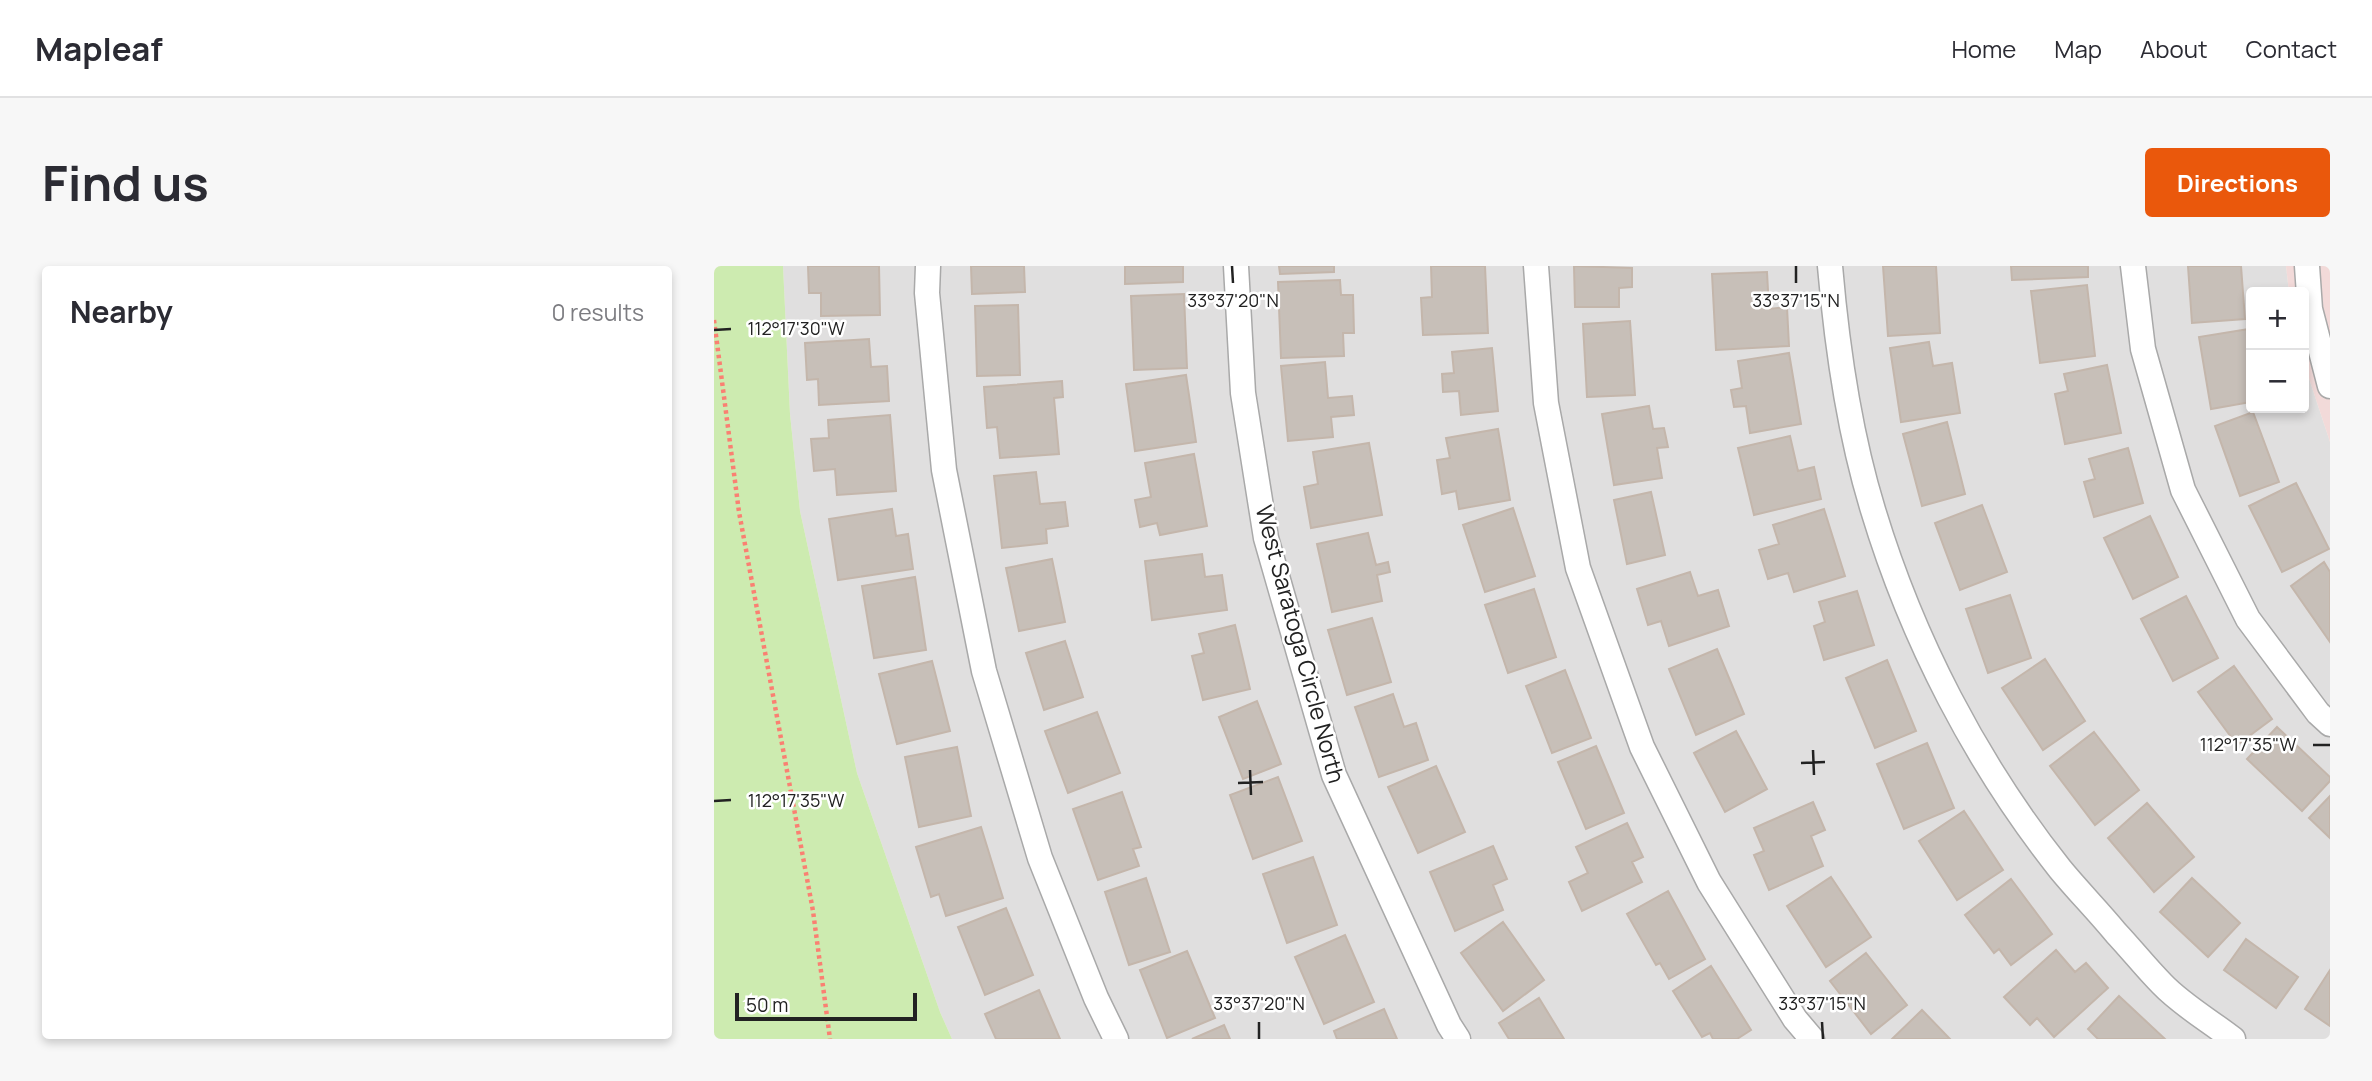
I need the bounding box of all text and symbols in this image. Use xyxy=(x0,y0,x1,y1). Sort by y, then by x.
text: Mapleaf xyxy=(35,26,163,71)
text: Home xyxy=(1951,32,2016,65)
text: Map xyxy=(2054,32,2102,65)
text: About xyxy=(2140,32,2208,65)
text: Contact xyxy=(2246,32,2337,65)
button: Directions xyxy=(2145,148,2330,217)
text: Find us xyxy=(42,149,209,216)
map controls xyxy=(2246,287,2309,413)
button: + xyxy=(2246,287,2309,350)
text: 33°37'20"N xyxy=(1187,288,1279,312)
text: 33°37'15"N xyxy=(1752,288,1840,312)
text: Nearby xyxy=(70,291,173,332)
text: 0 results xyxy=(551,296,644,328)
text: 112°17'30"W xyxy=(747,316,845,340)
button: − xyxy=(2246,350,2309,413)
street label: West Saratoga Circle North xyxy=(1248,501,1354,787)
text: 112°17'35"W xyxy=(2200,732,2296,756)
text: 112°17'35"W xyxy=(748,788,844,812)
scale bar xyxy=(735,990,917,1022)
text: 33°37'20"N xyxy=(1213,991,1305,1015)
text: 33°37'15"N xyxy=(1778,991,1866,1015)
text: 50 m xyxy=(746,992,788,1018)

